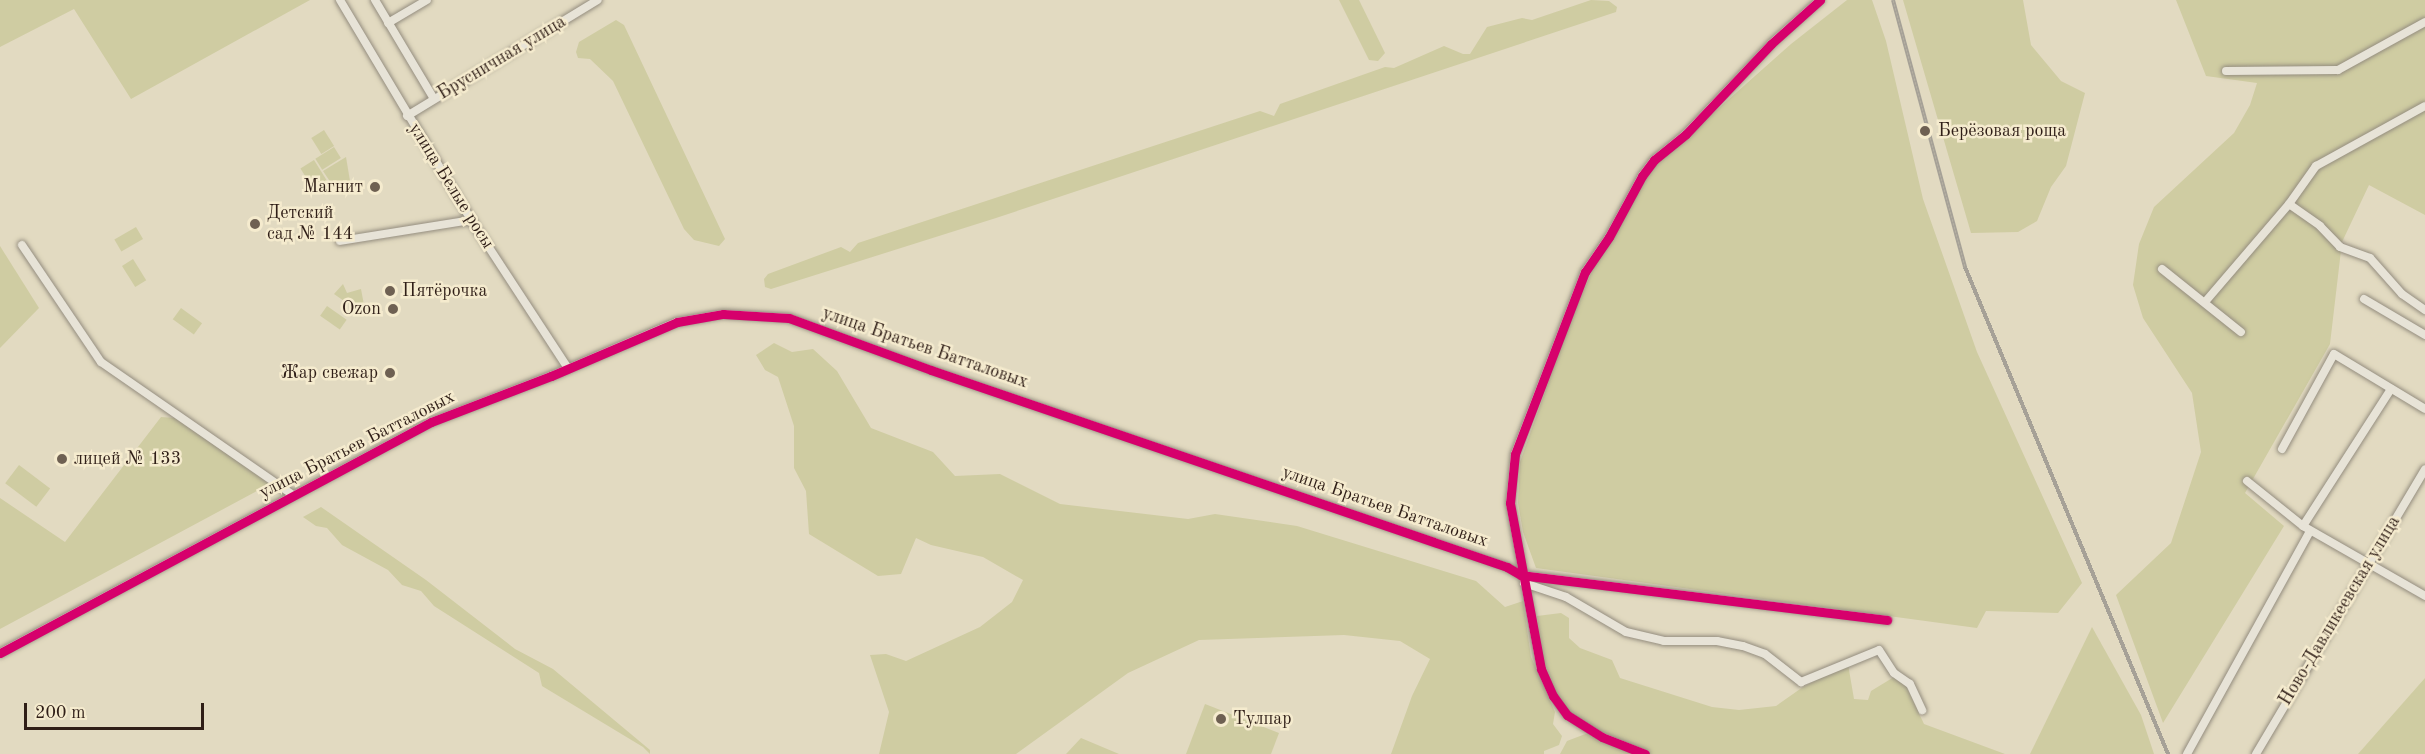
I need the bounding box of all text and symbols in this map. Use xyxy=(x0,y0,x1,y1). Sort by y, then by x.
street label: Брусничная улица xyxy=(434,11,570,105)
street label: улица Белые росы xyxy=(404,119,498,253)
place label: Берёзовая роща xyxy=(1938,120,2066,142)
marker: Берёзовая роща xyxy=(1916,122,1934,140)
place label: Магнит xyxy=(303,176,363,198)
marker: Магнит xyxy=(368,180,382,194)
place label: Детский сад № 144 xyxy=(267,203,353,246)
marker: Детский сад № 144 xyxy=(248,217,262,231)
place label: Пятёрочка xyxy=(402,280,487,302)
marker: Пятёрочка xyxy=(383,284,397,298)
place label: Ozon xyxy=(342,298,381,320)
marker: Ozon xyxy=(386,302,400,316)
street label: улица Братьев Батталовых xyxy=(819,303,1031,393)
place label: Жар свежар xyxy=(281,362,378,384)
marker: Жар свежар xyxy=(383,366,397,380)
street label: улица Братьев Батталовых xyxy=(256,386,458,504)
place label: лицей № 133 xyxy=(74,448,181,470)
marker: лицей № 133 xyxy=(55,452,69,466)
street label: улица Братьев Батталовых xyxy=(1279,462,1491,552)
street label: Ново-Давликеевская улица xyxy=(2275,512,2405,710)
scale bar xyxy=(27,691,207,729)
text: 200 m xyxy=(35,704,86,722)
place label: Тулпар xyxy=(1233,708,1292,730)
marker: Тулпар xyxy=(1214,712,1228,726)

